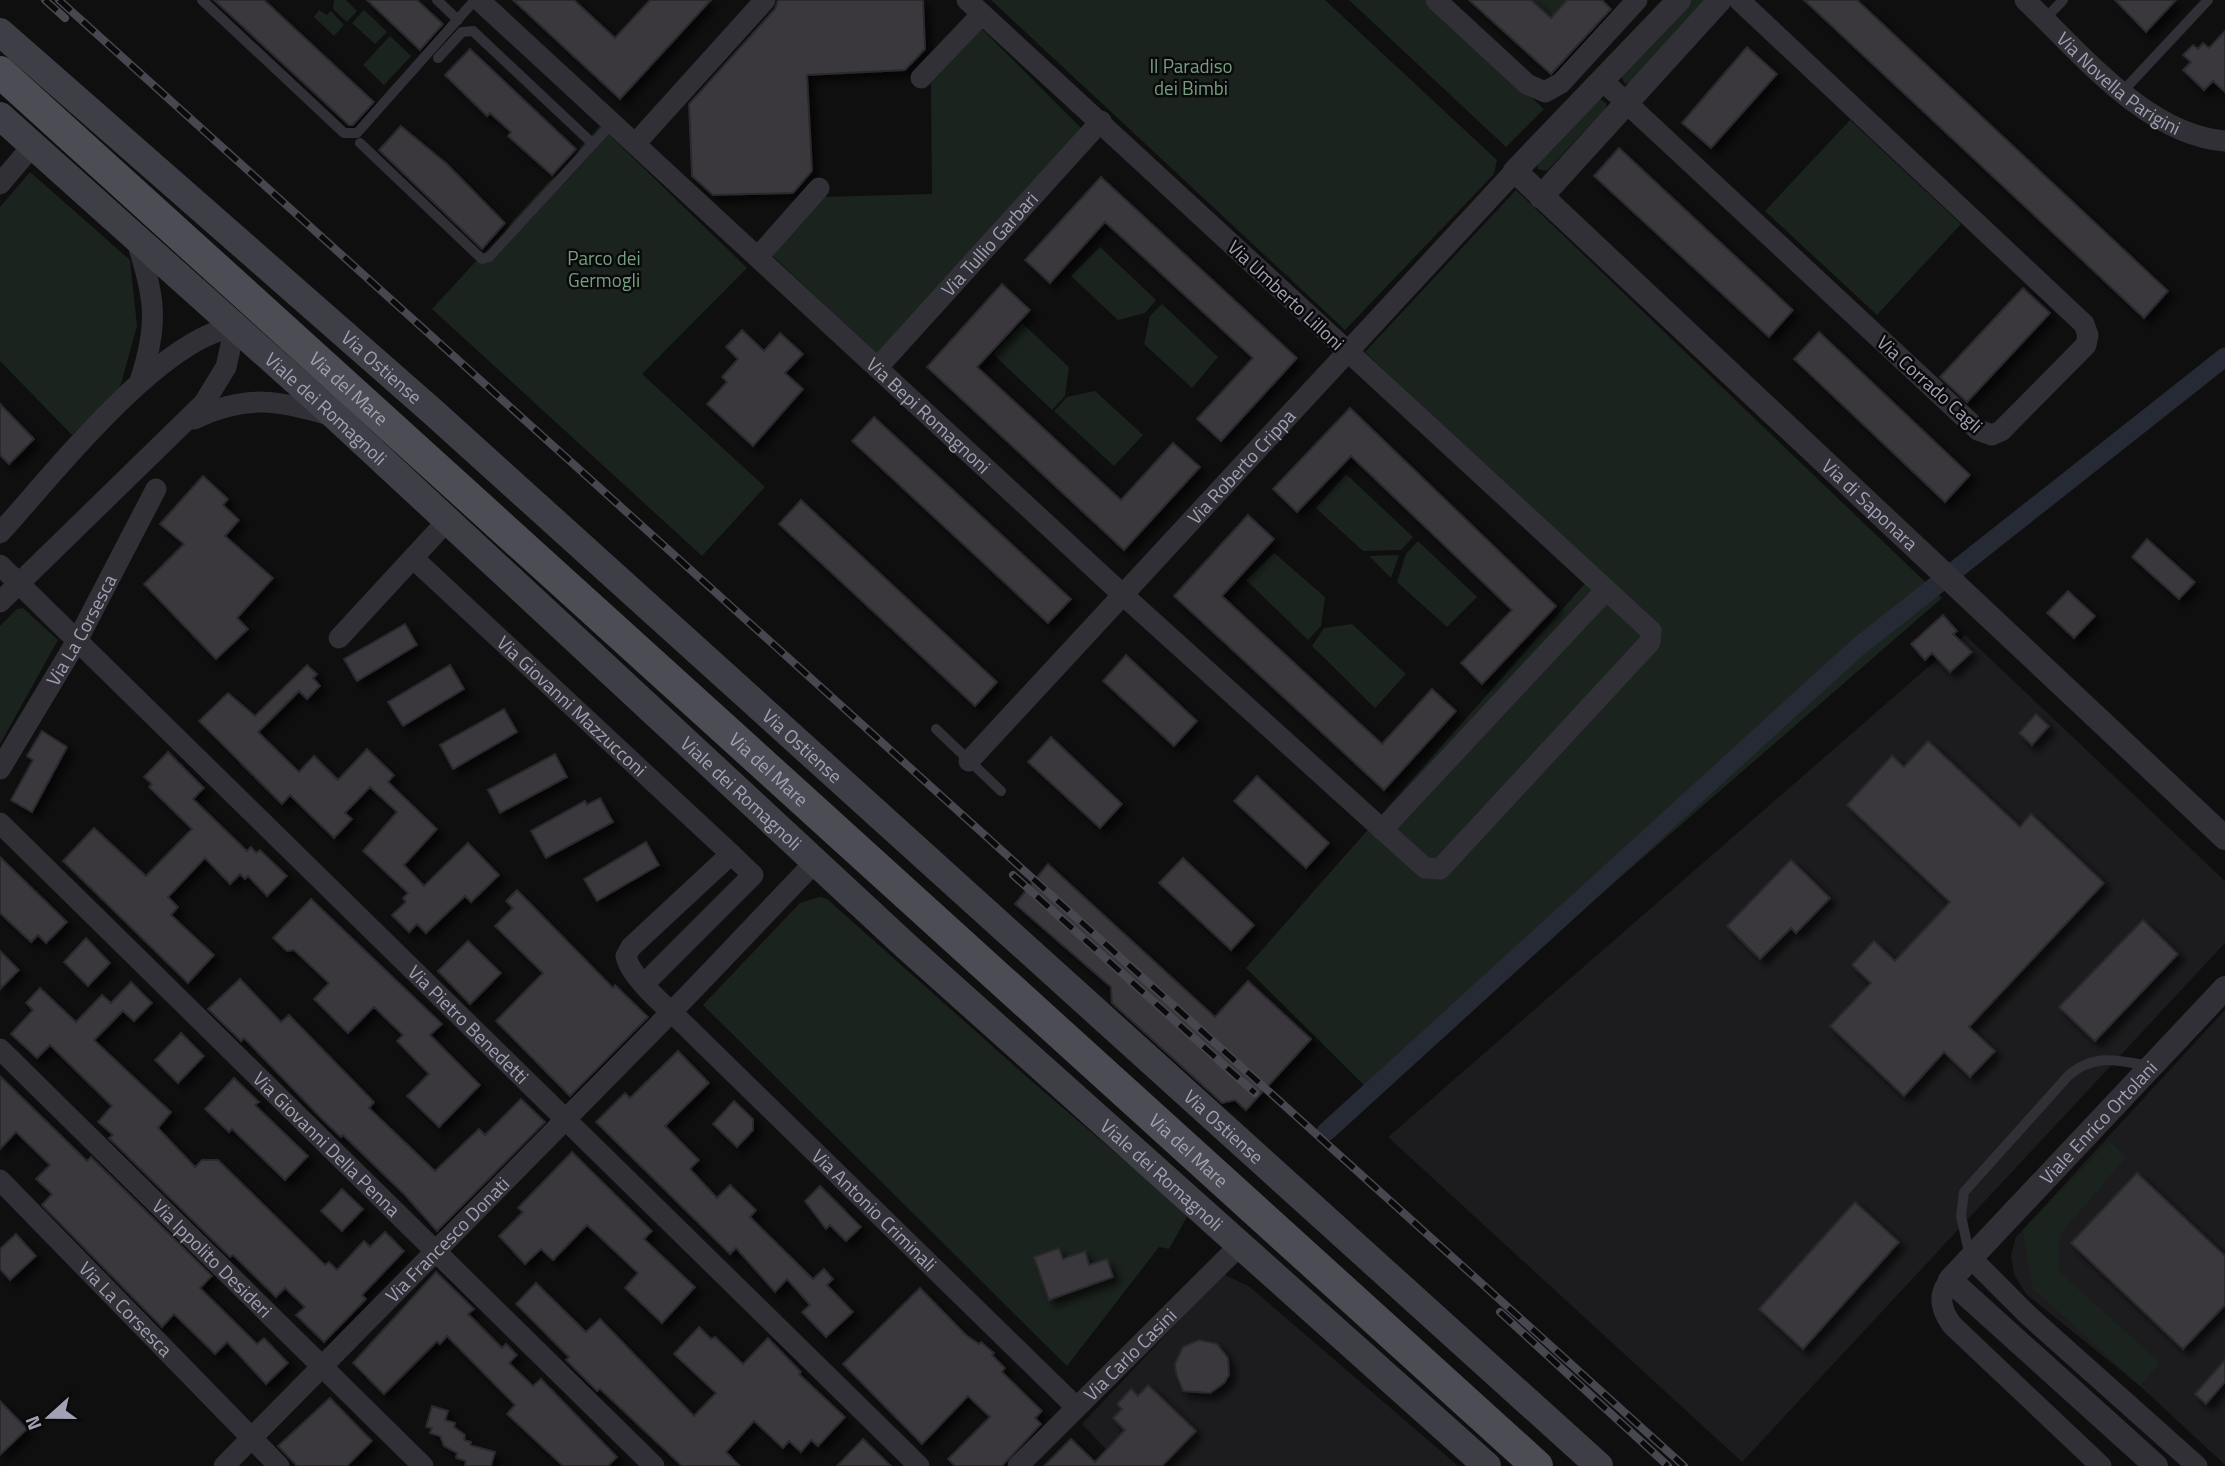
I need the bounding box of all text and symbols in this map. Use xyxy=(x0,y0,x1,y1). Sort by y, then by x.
street label: Via Novella Parigini xyxy=(2050,24,2185,142)
park label: Il Paradiso dei Bimbi xyxy=(1149,51,1233,102)
street label: Via Tullio Garbari xyxy=(934,185,1044,303)
street label: Via Umberto Lilloni xyxy=(1221,233,1351,357)
park label: Parco dei Germogli xyxy=(567,243,641,294)
street label: Via Ostiense xyxy=(335,323,429,410)
street label: Via Corrado Cagli xyxy=(1871,328,1990,439)
street label: Via del Mare xyxy=(303,344,396,432)
street label: Viale dei Romagnoli xyxy=(259,345,394,472)
street label: Via Bepi Romagnoni xyxy=(860,350,998,480)
street label: Via Roberto Crippa xyxy=(1180,402,1302,531)
street label: Via di Saponara xyxy=(1816,451,1925,557)
street label: Via La Corsesca xyxy=(38,568,124,691)
street label: Via Giovanni Mazzucconi xyxy=(491,628,654,783)
street label: Via Ostiense xyxy=(756,701,849,790)
street label: Via del Mare xyxy=(723,725,816,813)
street label: Viale dei Romagnoli xyxy=(674,729,809,857)
street label: Via Pietro Benedetti xyxy=(402,958,536,1090)
street label: Viale Enrico Ortolani xyxy=(2032,1054,2164,1191)
street label: Via Giovanni Della Penna xyxy=(246,1064,408,1224)
street label: Via Ostiense xyxy=(1177,1082,1271,1171)
street label: Via del Mare xyxy=(1143,1106,1235,1194)
street label: Viale dei Romagnoli xyxy=(1094,1112,1230,1238)
street label: Via Antonio Criminali xyxy=(805,1142,944,1278)
street label: Via Francesco Donati xyxy=(378,1170,516,1309)
street label: Via Ippolito Desideri xyxy=(146,1192,279,1324)
street label: Via La Corsesca xyxy=(72,1254,180,1363)
street label: Via Carlo Casini xyxy=(1076,1301,1183,1407)
north arrow xyxy=(14,1382,84,1452)
text: N xyxy=(17,1412,49,1435)

